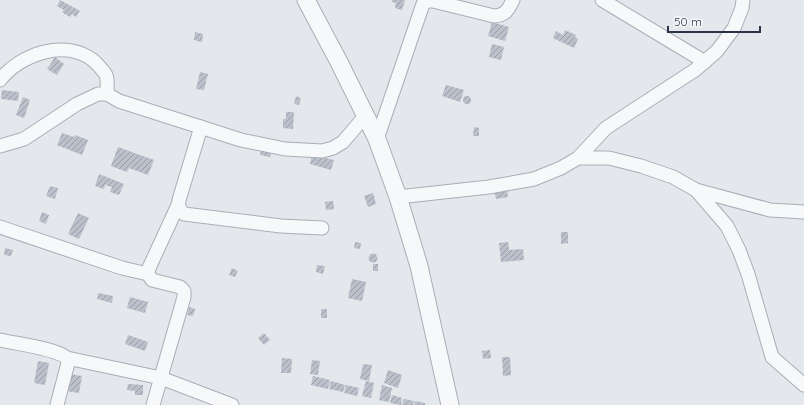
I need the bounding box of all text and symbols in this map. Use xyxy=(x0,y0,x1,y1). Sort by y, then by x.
scale bar xyxy=(668,8,760,34)
text: 50 m xyxy=(674,14,702,29)

